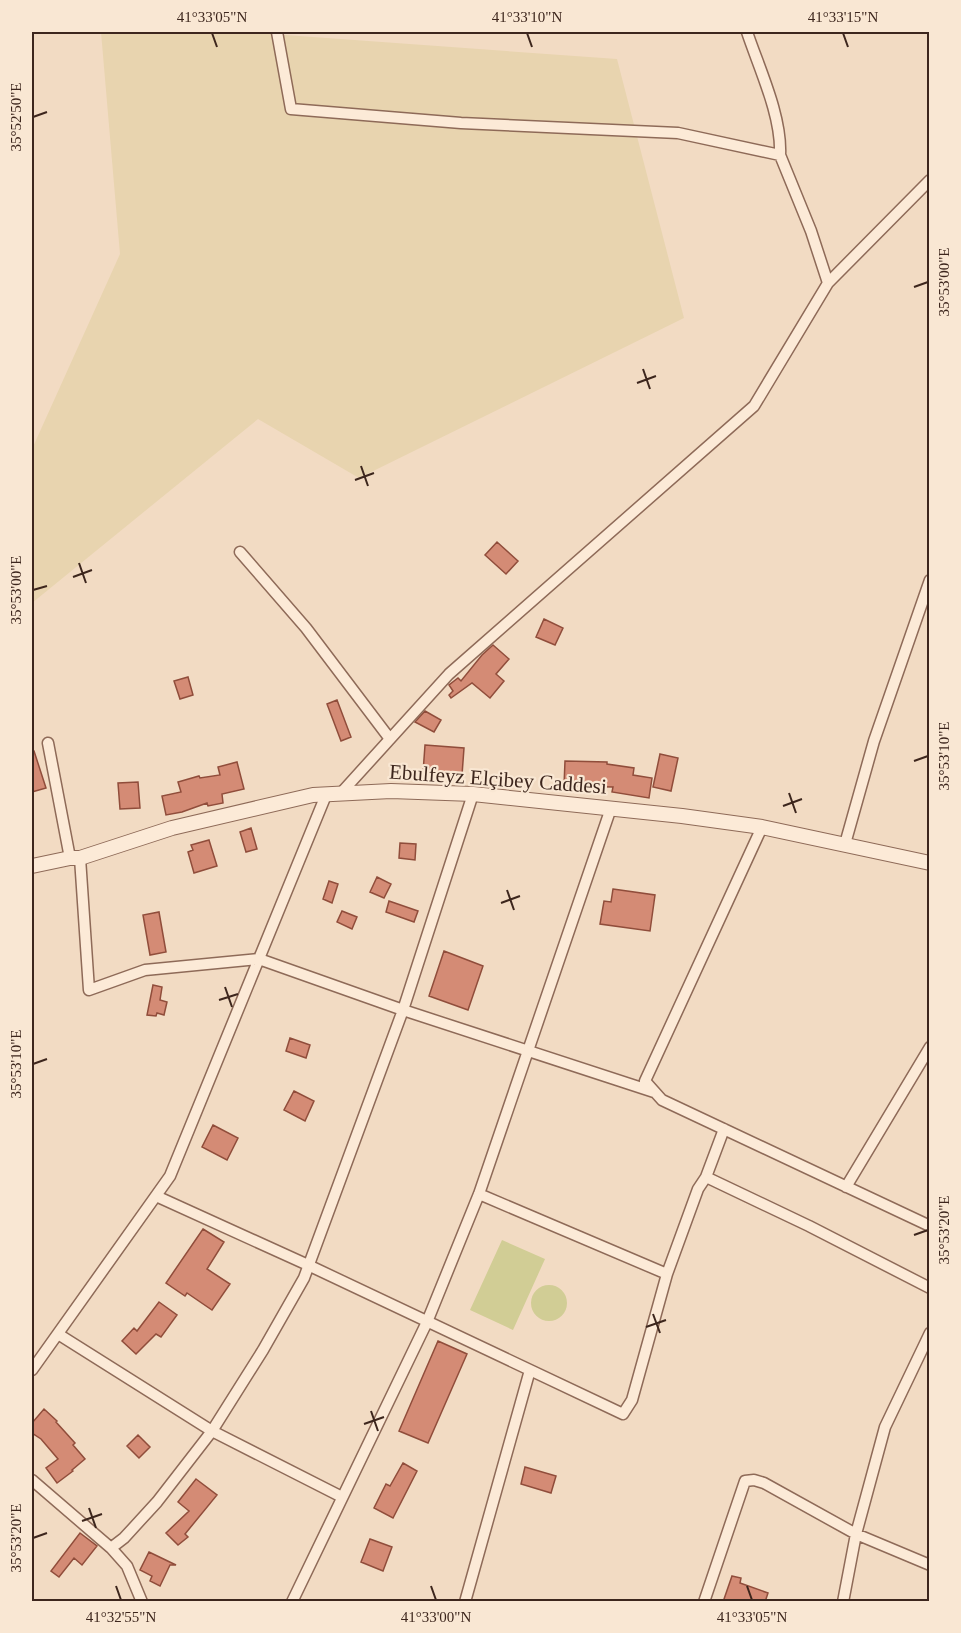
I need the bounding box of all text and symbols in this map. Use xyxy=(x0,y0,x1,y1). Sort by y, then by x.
text: 41°33'05"N xyxy=(177,9,247,25)
text: 41°33'10"N xyxy=(492,9,562,25)
text: 41°33'15"N xyxy=(808,9,878,25)
text: 35°52'50"E xyxy=(8,83,24,152)
text: 35°53'00"E xyxy=(936,248,952,317)
text: 35°53'00"E xyxy=(8,556,24,625)
text: 35°53'10"E xyxy=(936,722,952,791)
street label: Ebulfeyz Elçibey Caddesi xyxy=(388,759,608,799)
text: 35°53'10"E xyxy=(8,1030,24,1099)
text: 35°53'20"E xyxy=(936,1196,952,1265)
text: 35°53'20"E xyxy=(8,1504,24,1573)
text: 41°32'55"N xyxy=(86,1609,156,1625)
text: 41°33'00"N xyxy=(401,1609,471,1625)
text: 41°33'05"N xyxy=(717,1609,787,1625)

